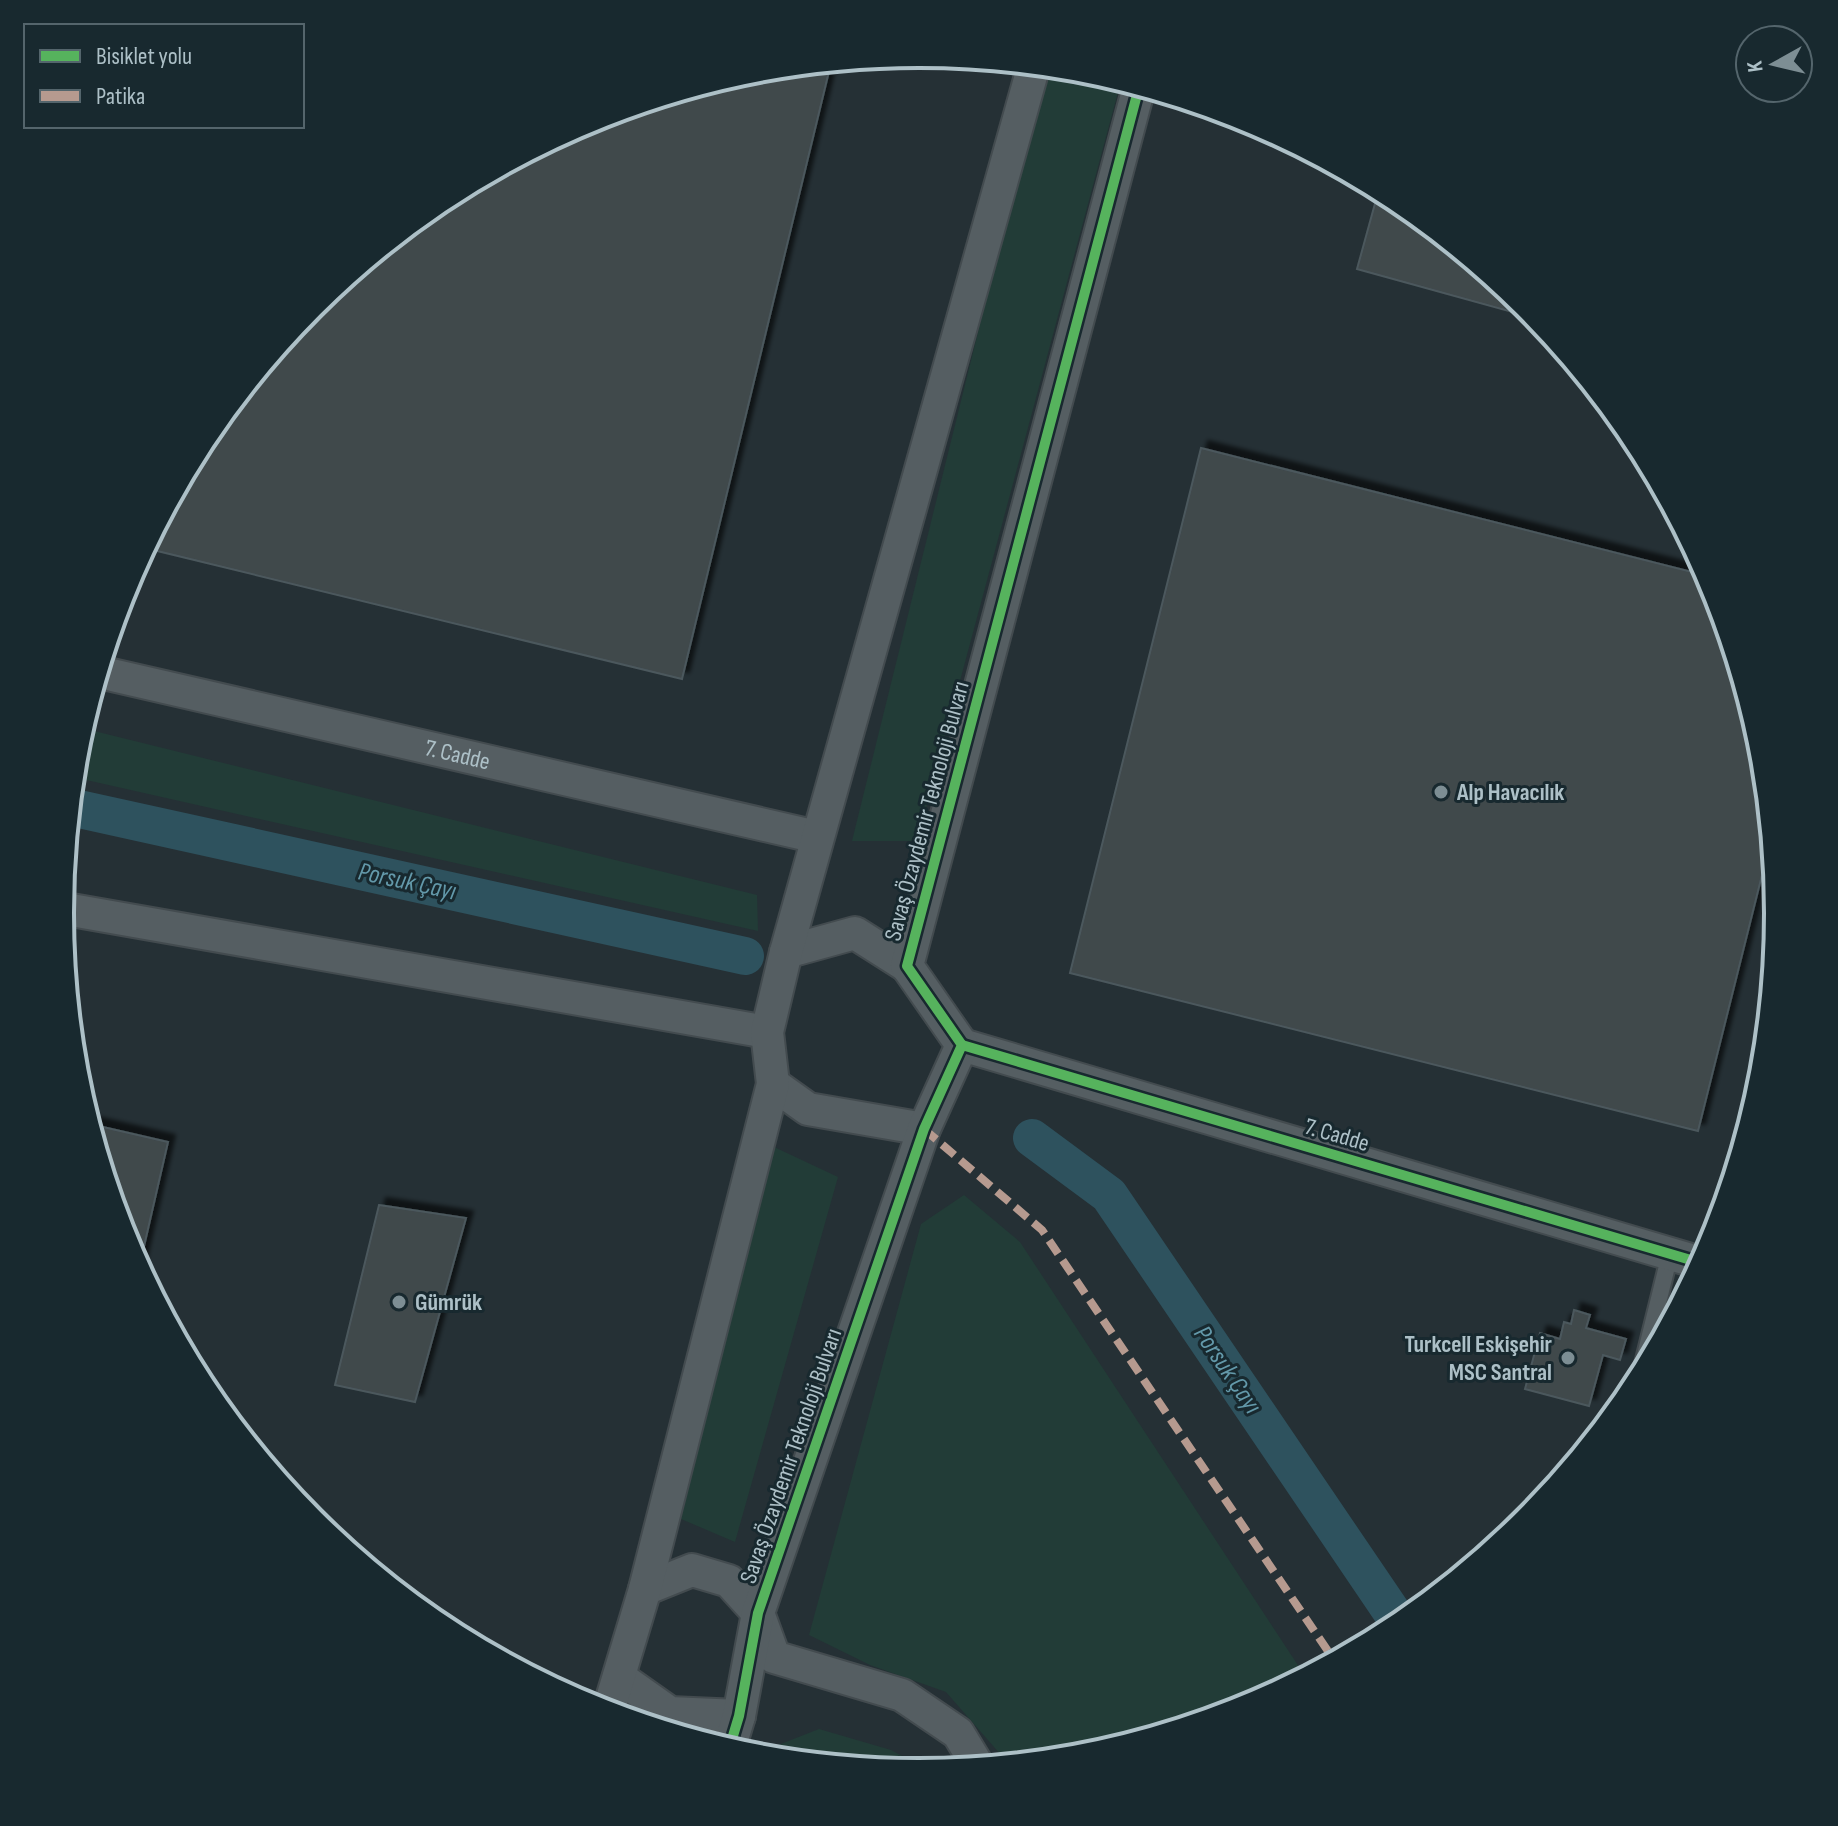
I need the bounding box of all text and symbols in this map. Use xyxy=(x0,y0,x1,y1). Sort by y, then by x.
legend xyxy=(24,24,304,128)
north arrow xyxy=(1734,24,1814,104)
text: Bisiklet yolu xyxy=(96,42,192,71)
text: K xyxy=(1742,59,1770,74)
text: Patika xyxy=(96,82,145,111)
street label: Savaş Özaydemir Teknoloji Bulvarı xyxy=(878,678,976,944)
street label: 7. Cadde xyxy=(422,733,493,776)
place label: Alp Havacılık xyxy=(1456,778,1564,807)
marker: Alp Havacılık xyxy=(1432,783,1450,801)
water label: Porsuk Çayı xyxy=(355,857,459,908)
street label: 7. Cadde xyxy=(1301,1112,1373,1158)
place label: Gümrük xyxy=(415,1288,482,1317)
marker: Gümrük xyxy=(390,1293,408,1311)
water label: Porsuk Çayı xyxy=(1186,1320,1268,1420)
street label: Savaş Özaydemir Teknoloji Bulvarı xyxy=(734,1325,848,1587)
place label: Turkcell Eskişehir MSC Santral xyxy=(1404,1330,1553,1387)
marker: Turkcell Eskişehir MSC Santral xyxy=(1559,1349,1577,1367)

